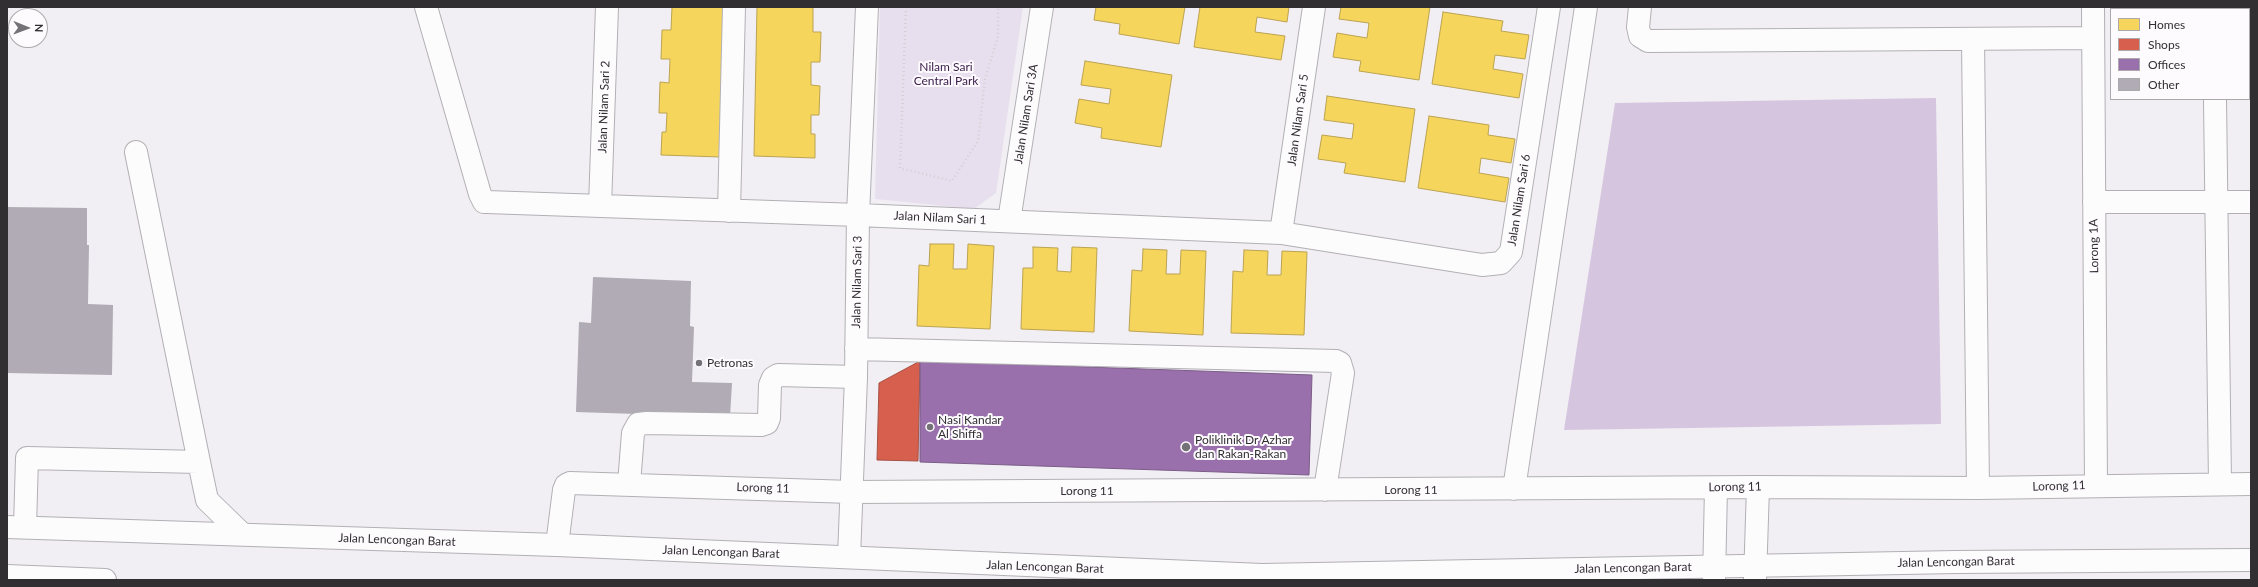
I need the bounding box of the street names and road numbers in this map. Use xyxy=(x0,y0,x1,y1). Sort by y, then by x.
street label: Jalan Nilam Sari 2 xyxy=(595,60,613,154)
street label: Jalan Nilam Sari 3A xyxy=(1011,63,1041,165)
street label: Jalan Nilam Sari 5 xyxy=(1284,73,1312,167)
street label: Jalan Nilam Sari 6 xyxy=(1505,153,1533,247)
street label: Jalan Nilam Sari 1 xyxy=(893,208,987,228)
street label: Lorong 1A xyxy=(2086,219,2102,273)
street label: Jalan Nilam Sari 3 xyxy=(849,236,865,328)
street label: Lorong 11 xyxy=(2032,478,2086,494)
street label: Lorong 11 xyxy=(1708,479,1762,495)
street label: Lorong 11 xyxy=(736,480,790,496)
street label: Lorong 11 xyxy=(1384,483,1438,497)
street label: Lorong 11 xyxy=(1060,484,1114,498)
street label: Jalan Lencongan Barat xyxy=(338,531,456,549)
street label: Jalan Lencongan Barat xyxy=(662,543,780,561)
street label: Jalan Lencongan Barat xyxy=(1897,554,2015,570)
street label: Jalan Lencongan Barat xyxy=(986,558,1104,576)
street label: Jalan Lencongan Barat xyxy=(1574,560,1692,576)

